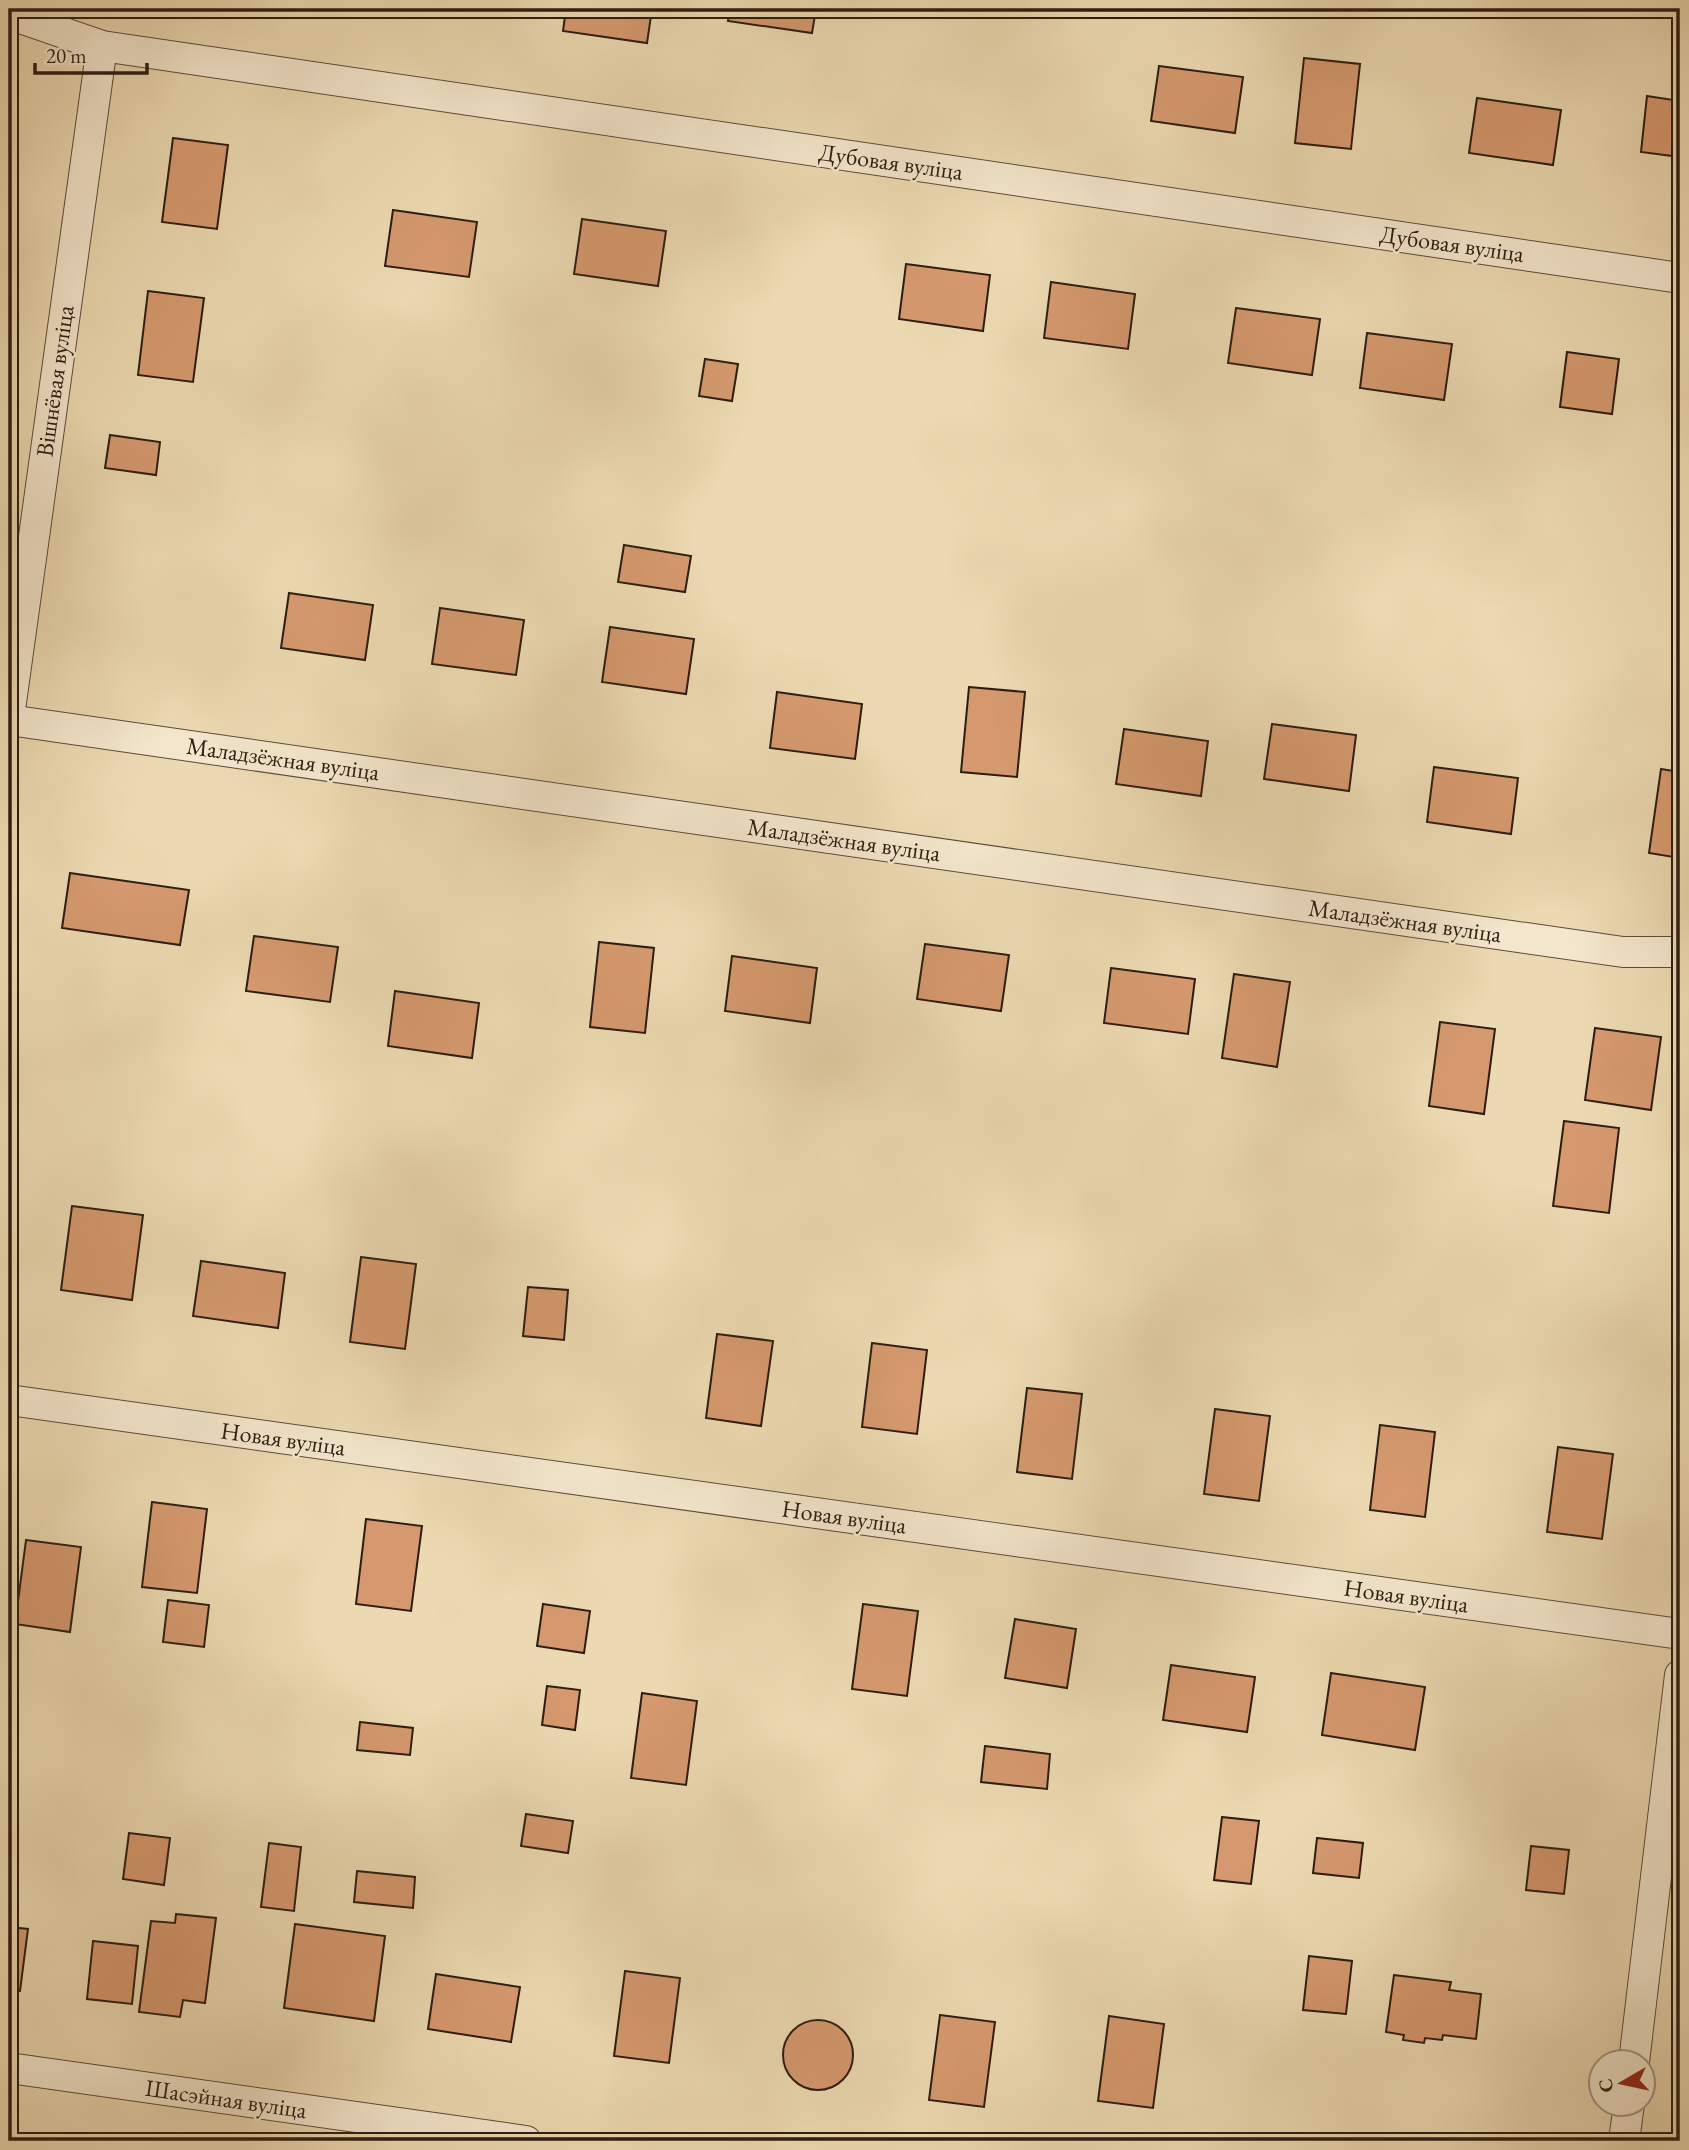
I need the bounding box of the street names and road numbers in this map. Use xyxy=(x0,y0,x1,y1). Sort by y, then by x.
street label: Дубовая вуліца xyxy=(817,136,965,187)
street label: Дубовая вуліца xyxy=(1378,218,1526,269)
street label: Вішнёвая вуліца xyxy=(29,303,81,459)
street label: Маладзёжная вуліца xyxy=(185,730,382,787)
street label: Маладзёжная вуліца xyxy=(746,811,943,868)
street label: Маладзёжная вуліца xyxy=(1307,892,1504,949)
street label: Новая вуліца xyxy=(219,1414,348,1463)
street label: Новая вуліца xyxy=(780,1492,909,1541)
street label: Новая вуліца xyxy=(1342,1571,1471,1620)
street label: Шасэйная вуліца xyxy=(143,2072,309,2125)

